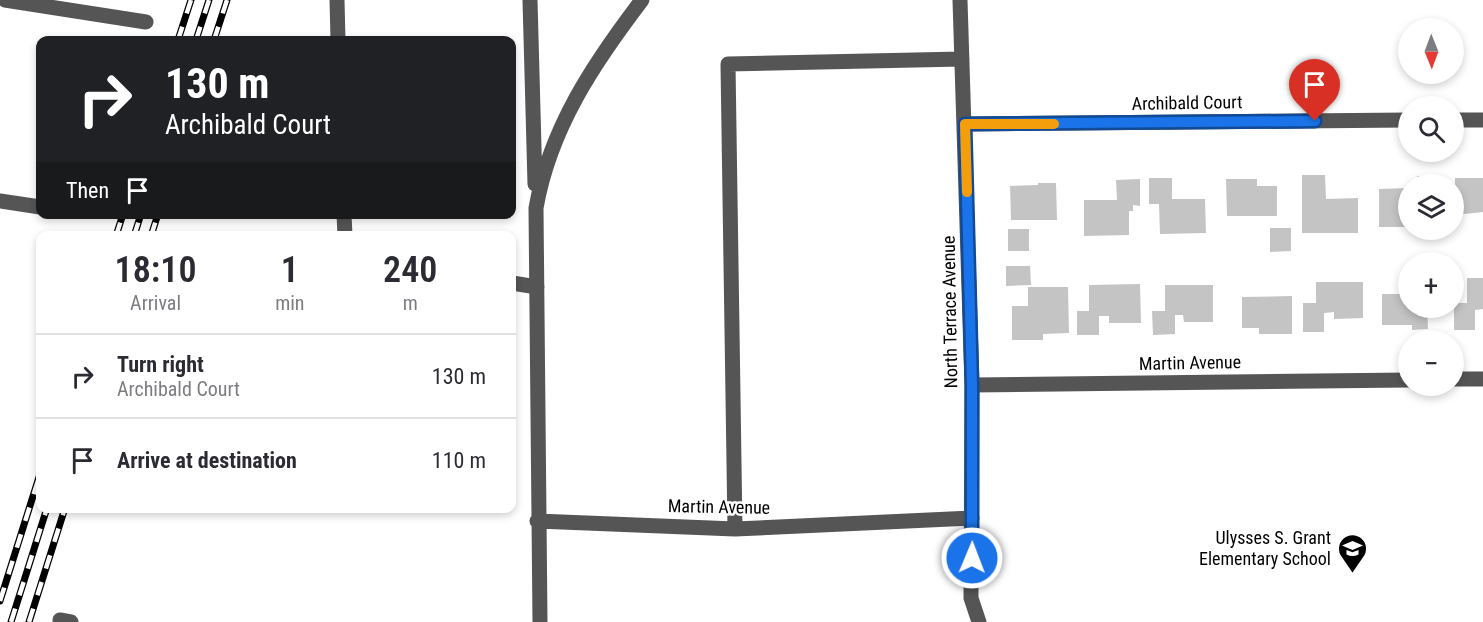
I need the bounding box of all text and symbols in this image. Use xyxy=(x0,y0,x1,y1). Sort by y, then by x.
north arrow xyxy=(1398,18,1464,84)
map controls xyxy=(1398,18,1464,396)
text: 130 m xyxy=(165,59,270,108)
pin xyxy=(1289,59,1340,121)
icon: right xyxy=(66,60,144,138)
icon: arrive xyxy=(1298,68,1331,101)
street label: Archibald Court xyxy=(1131,91,1243,114)
button: search xyxy=(1398,96,1464,162)
text: Archibald Court xyxy=(165,109,331,141)
icon: arrive xyxy=(121,174,154,207)
button: layers xyxy=(1398,174,1464,240)
text: Then xyxy=(66,178,109,203)
street label: North Terrace Avenue xyxy=(938,235,961,389)
text: 18:10 xyxy=(115,249,197,291)
text: 1 xyxy=(281,249,299,291)
text: 240 xyxy=(383,249,437,291)
button: + xyxy=(1398,252,1464,318)
text: Arrival xyxy=(130,291,181,315)
text: min xyxy=(275,291,304,315)
text: m xyxy=(403,291,418,315)
button: − xyxy=(1398,330,1464,396)
street label: Martin Avenue xyxy=(1139,351,1241,374)
text: Turn right xyxy=(117,352,204,377)
icon: right xyxy=(66,360,99,393)
text: 130 m xyxy=(432,364,486,389)
text: Archibald Court xyxy=(117,377,240,401)
icon: arrive xyxy=(66,444,99,477)
text: Arrive at destination xyxy=(117,448,297,473)
text: 110 m xyxy=(432,448,486,473)
street label: Martin Avenue xyxy=(668,495,770,518)
position arrow xyxy=(940,526,1004,590)
place label: Ulysses S. Grant Elementary School xyxy=(1199,527,1331,569)
school or university icon: Ulysses S. Grant Elementary School xyxy=(1336,532,1368,574)

